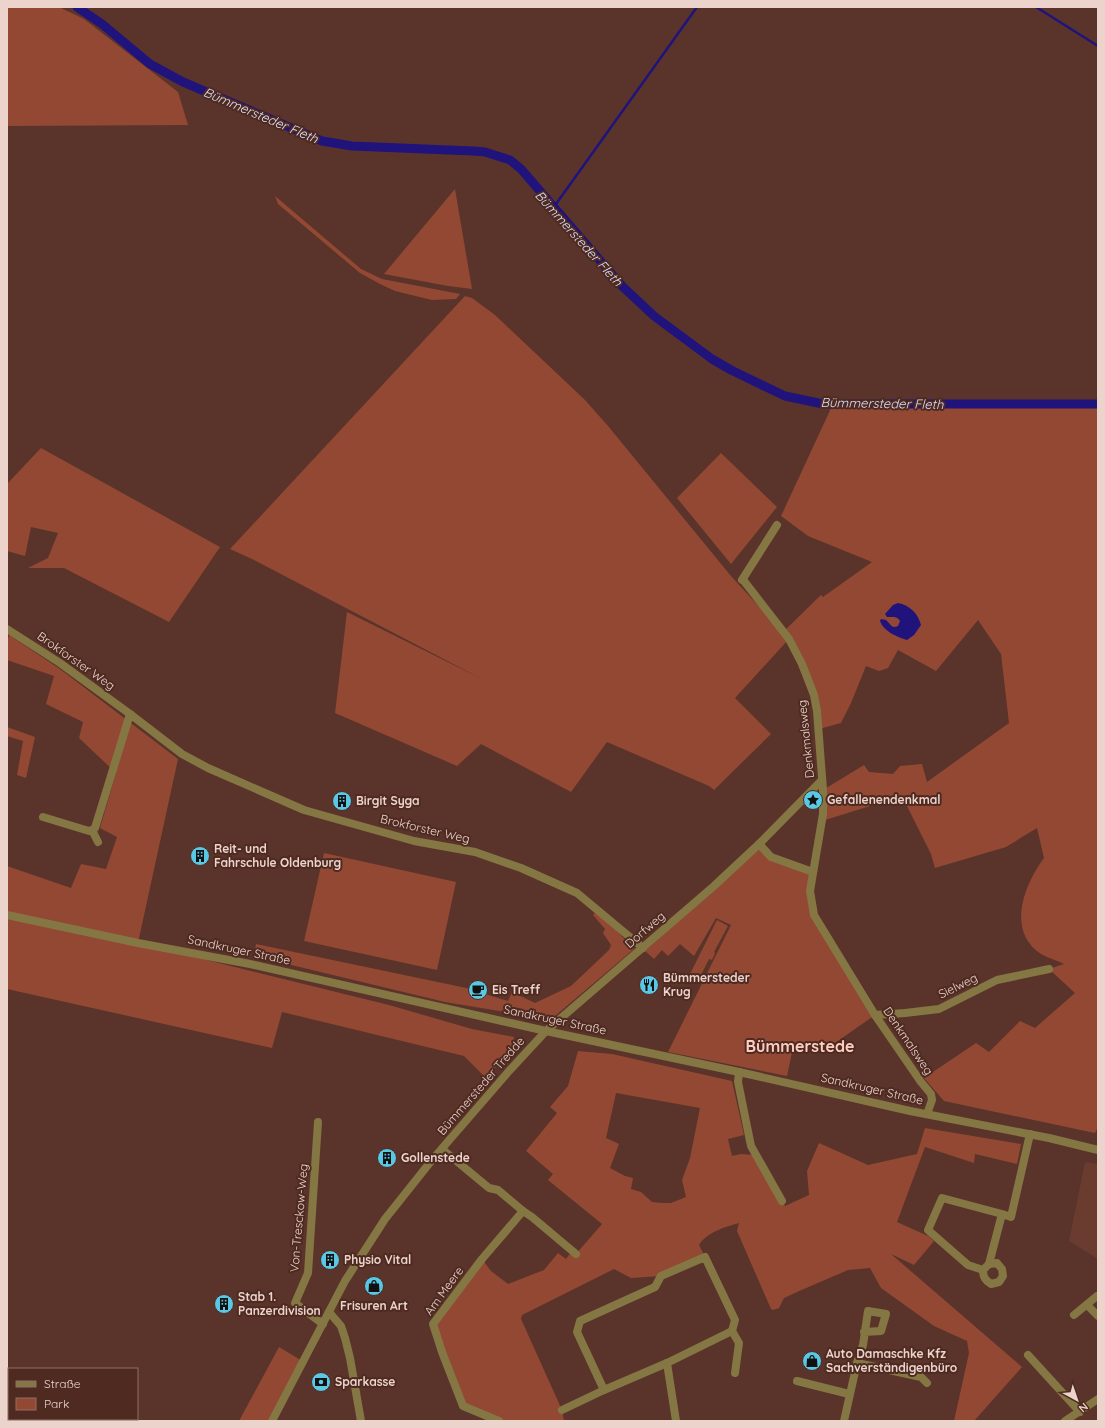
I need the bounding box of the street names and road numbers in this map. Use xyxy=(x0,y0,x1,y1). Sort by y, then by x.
street label: Brokforster Weg xyxy=(35,628,118,693)
street label: Denkmalsweg xyxy=(794,699,817,779)
street label: Brokforster Weg xyxy=(379,811,471,846)
street label: Dorfweg xyxy=(622,908,668,951)
street label: Sandkruger Straße xyxy=(186,931,292,968)
street label: Sielweg xyxy=(936,970,980,1001)
street label: Sandkruger Straße xyxy=(502,1001,608,1038)
street label: Denkmalsweg xyxy=(880,1004,937,1078)
street label: Bümmersteder Tredde xyxy=(434,1033,528,1138)
street label: Sandkruger Straße xyxy=(820,1069,925,1108)
street label: Von-Tresckow-Weg xyxy=(286,1163,311,1273)
street label: Am Meere xyxy=(421,1263,466,1318)

